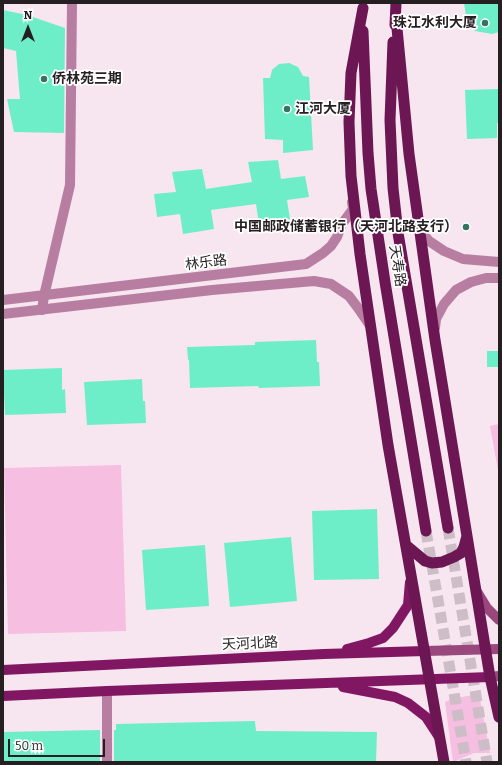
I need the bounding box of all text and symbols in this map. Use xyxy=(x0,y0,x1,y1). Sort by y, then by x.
north arrow xyxy=(8,8,48,48)
text: N xyxy=(24,9,32,22)
place label: 珠江水利大厦 xyxy=(393,15,477,31)
marker: 珠江水利大厦 xyxy=(480,18,490,28)
place label: 侨林苑三期 xyxy=(52,71,122,87)
marker: 侨林苑三期 xyxy=(39,74,49,84)
place label: 江河大厦 xyxy=(295,101,351,117)
marker: 江河大厦 xyxy=(282,104,292,114)
place label: 中国邮政储蓄银行（天河北路支行） xyxy=(234,219,458,235)
marker: 中国邮政储蓄银行（天河北路支行） xyxy=(461,222,471,232)
street label: 天寿路 xyxy=(385,244,409,288)
street label: 林乐路 xyxy=(184,252,228,274)
street label: 天河北路 xyxy=(222,634,278,654)
scale bar xyxy=(10,731,107,757)
text: 50 m xyxy=(15,739,43,753)

